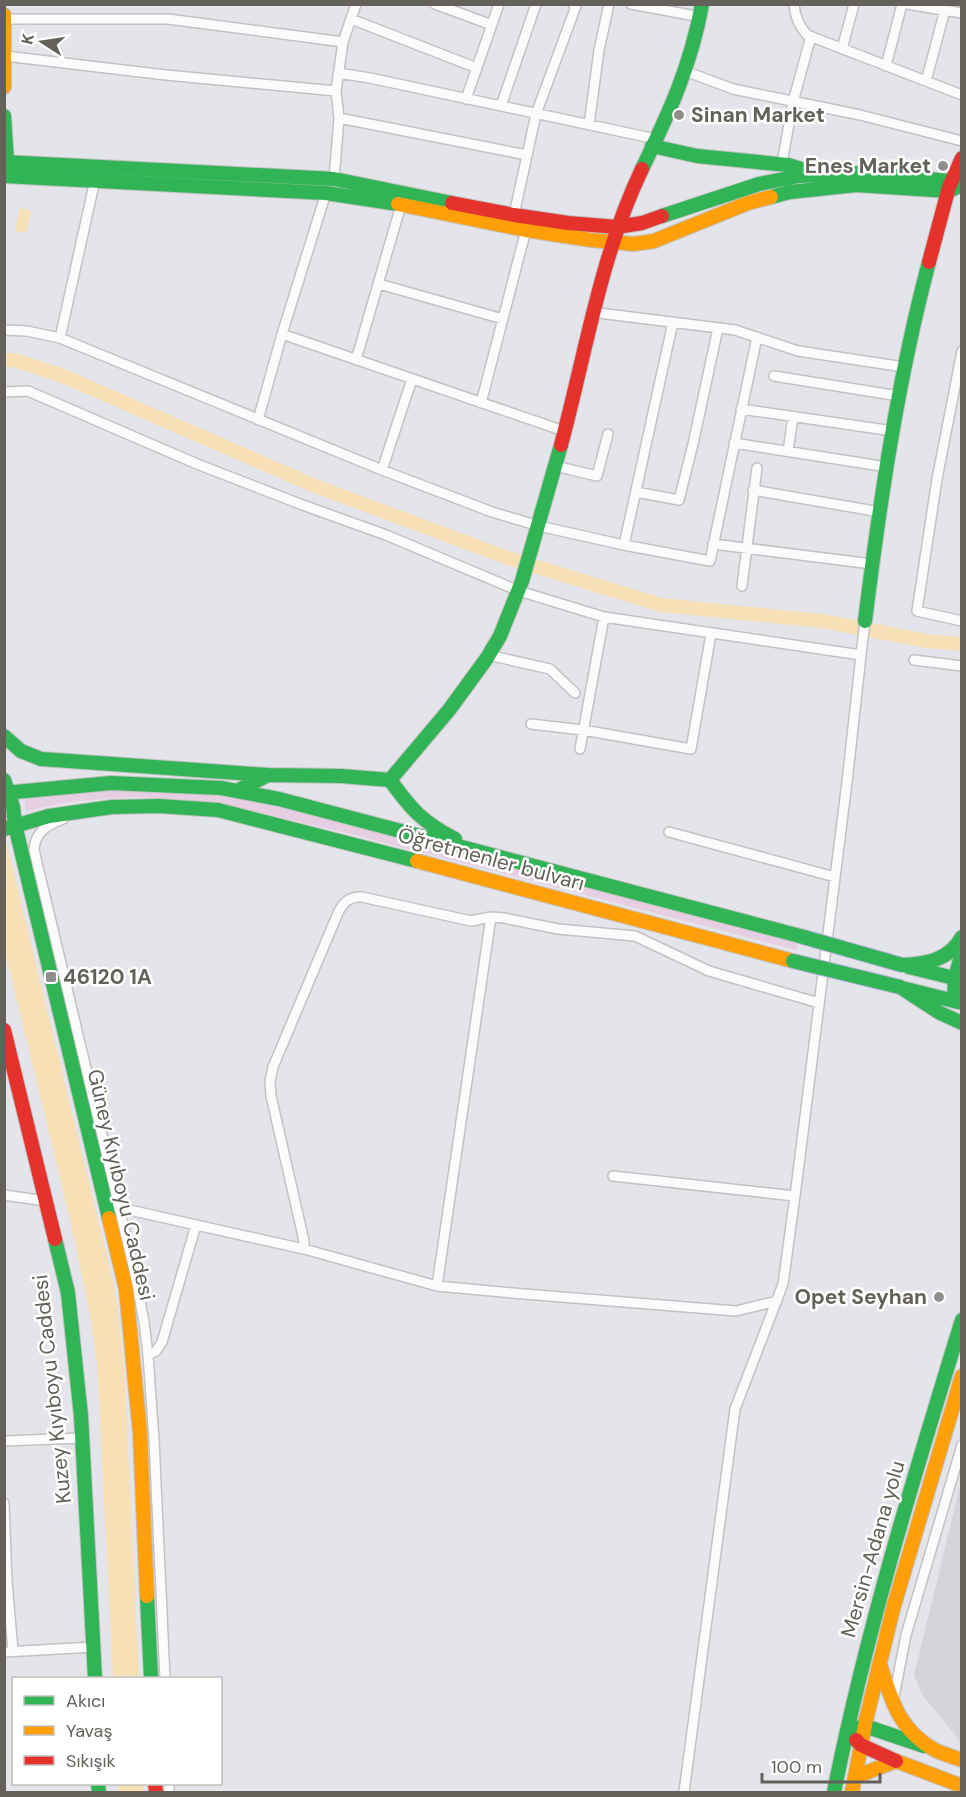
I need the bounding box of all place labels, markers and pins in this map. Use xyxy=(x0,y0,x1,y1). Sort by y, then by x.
place label: Sinan Market xyxy=(691,101,825,129)
marker: Sinan Market xyxy=(672,108,686,122)
place label: Enes Market xyxy=(805,152,931,180)
marker: Enes Market xyxy=(936,159,950,173)
place label: 46120 1A xyxy=(63,963,152,991)
marker: 46120 1A xyxy=(44,970,58,984)
place label: Opet Seyhan xyxy=(795,1283,927,1311)
marker: Opet Seyhan xyxy=(932,1290,946,1304)

